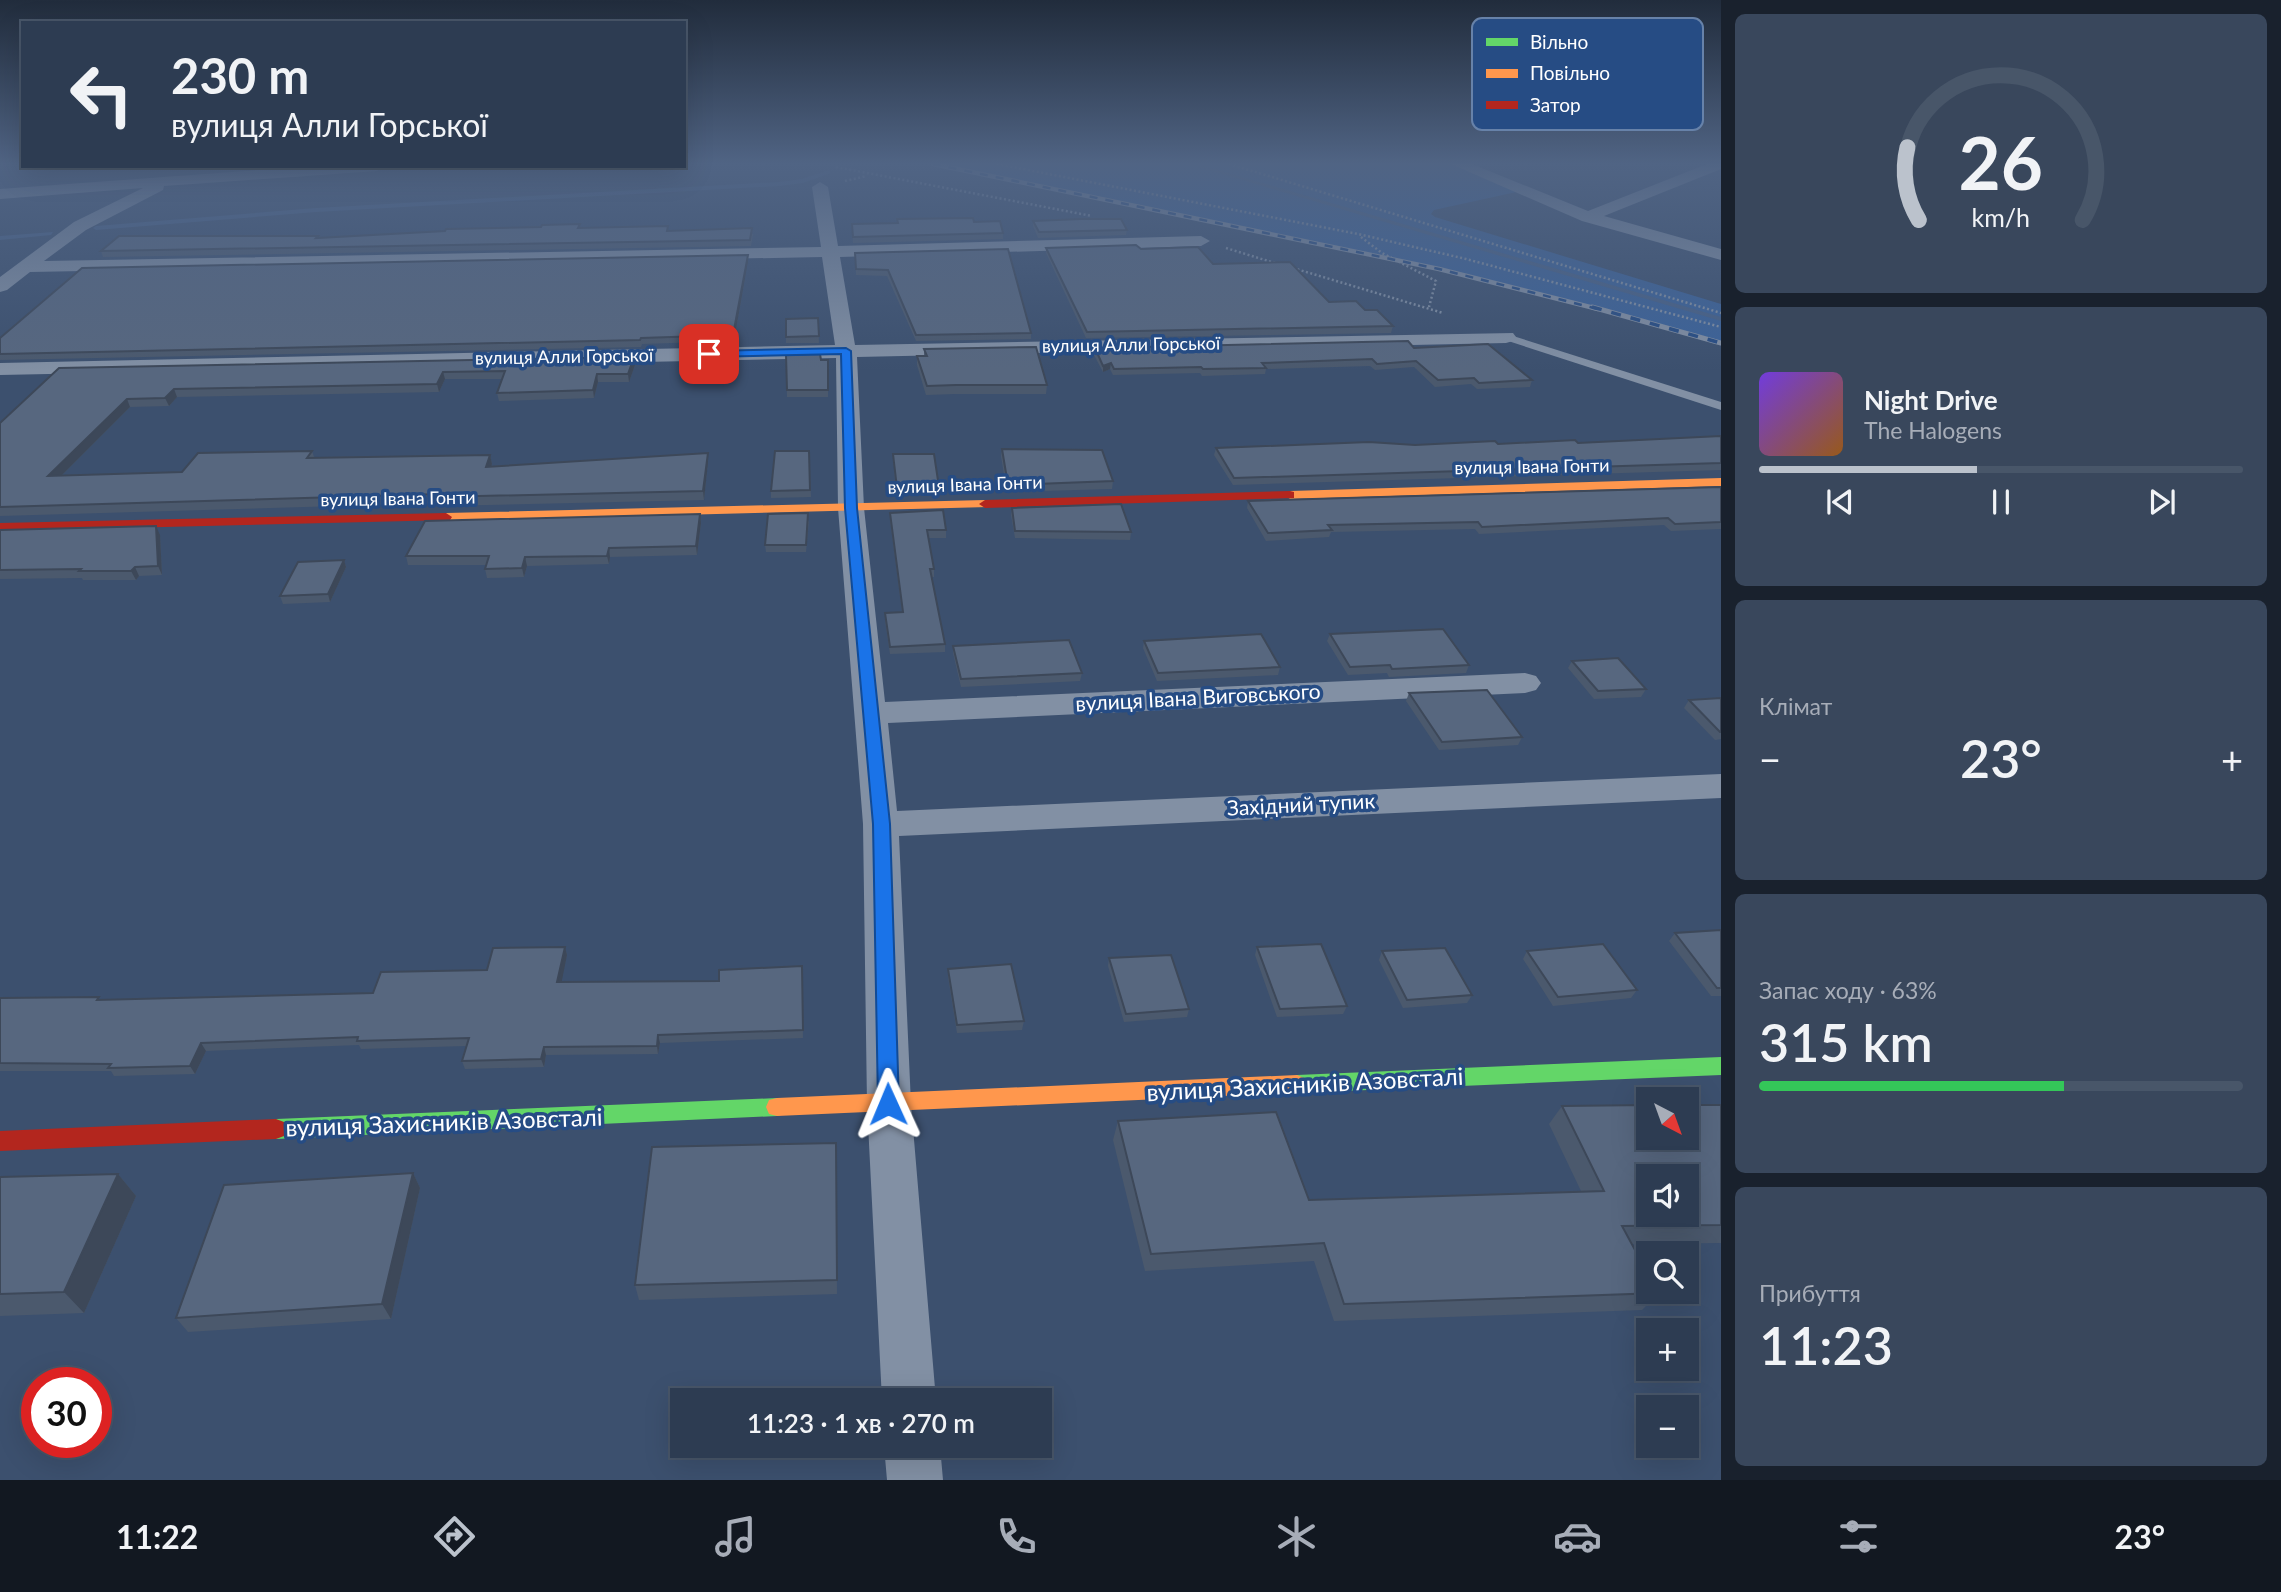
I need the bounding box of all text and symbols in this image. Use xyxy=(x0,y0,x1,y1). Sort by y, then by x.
legend xyxy=(1472,18,1703,130)
text: Вільно xyxy=(1530,30,1588,53)
text: 230 m xyxy=(171,46,309,104)
icon: left xyxy=(56,49,147,140)
text: Повільно xyxy=(1530,61,1610,84)
text: Затор xyxy=(1530,93,1581,116)
text: вулиця Алли Горської xyxy=(171,105,488,144)
text: 26 xyxy=(1959,118,2043,206)
text: km/h xyxy=(1972,201,2030,231)
pin xyxy=(679,324,739,384)
street label: вулиця Алли Горської xyxy=(1042,331,1221,357)
icon: arrive xyxy=(690,335,728,373)
street label: вулиця Алли Горської xyxy=(475,343,654,369)
text: Night Drive xyxy=(1864,384,1998,416)
text: The Halogens xyxy=(1864,416,2002,444)
street label: вулиця Івана Гонти xyxy=(1454,454,1610,478)
street label: вулиця Івана Гонти xyxy=(887,470,1043,498)
icon: previous xyxy=(1821,483,1859,521)
icon: pause xyxy=(1982,483,2020,521)
icon: next xyxy=(2143,483,2181,521)
street label: вулиця Івана Гонти xyxy=(320,486,476,510)
street label: вулиця Івана Виговського xyxy=(1075,678,1321,715)
text: Клімат xyxy=(1759,692,1832,720)
text: 23° xyxy=(1960,727,2042,789)
text: − xyxy=(1759,736,1781,782)
text: + xyxy=(2221,736,2243,782)
street label: Західний тупик xyxy=(1226,787,1376,820)
text: Запас ходу · 63% xyxy=(1759,976,1937,1004)
text: 315 km xyxy=(1759,1011,1933,1073)
street label: вулиця Захисників Азовсталі xyxy=(1146,1061,1464,1106)
position arrow xyxy=(851,1067,925,1141)
north arrow xyxy=(1636,1087,1699,1150)
map controls xyxy=(1636,1087,1699,1458)
street label: вулиця Захисників Азовсталі xyxy=(285,1101,603,1142)
button: sound xyxy=(1636,1164,1699,1227)
button: search xyxy=(1636,1241,1699,1304)
text: Прибуття xyxy=(1759,1279,1861,1307)
text: 11:23 xyxy=(1759,1314,1893,1376)
button: + xyxy=(1636,1318,1699,1381)
speed limit sign: 30 xyxy=(21,1367,112,1458)
button: − xyxy=(1636,1395,1699,1458)
text: 11:23 · 1 хв · 270 m xyxy=(747,1407,975,1439)
icon: directions xyxy=(430,1512,479,1561)
icon: music xyxy=(711,1512,760,1561)
icon: phone xyxy=(992,1512,1041,1561)
icon: climate xyxy=(1272,1512,1321,1561)
icon: car xyxy=(1553,1512,1602,1561)
icon: filters xyxy=(1834,1512,1883,1561)
text: 11:22 xyxy=(116,1517,198,1556)
text: 23° xyxy=(2115,1517,2165,1556)

